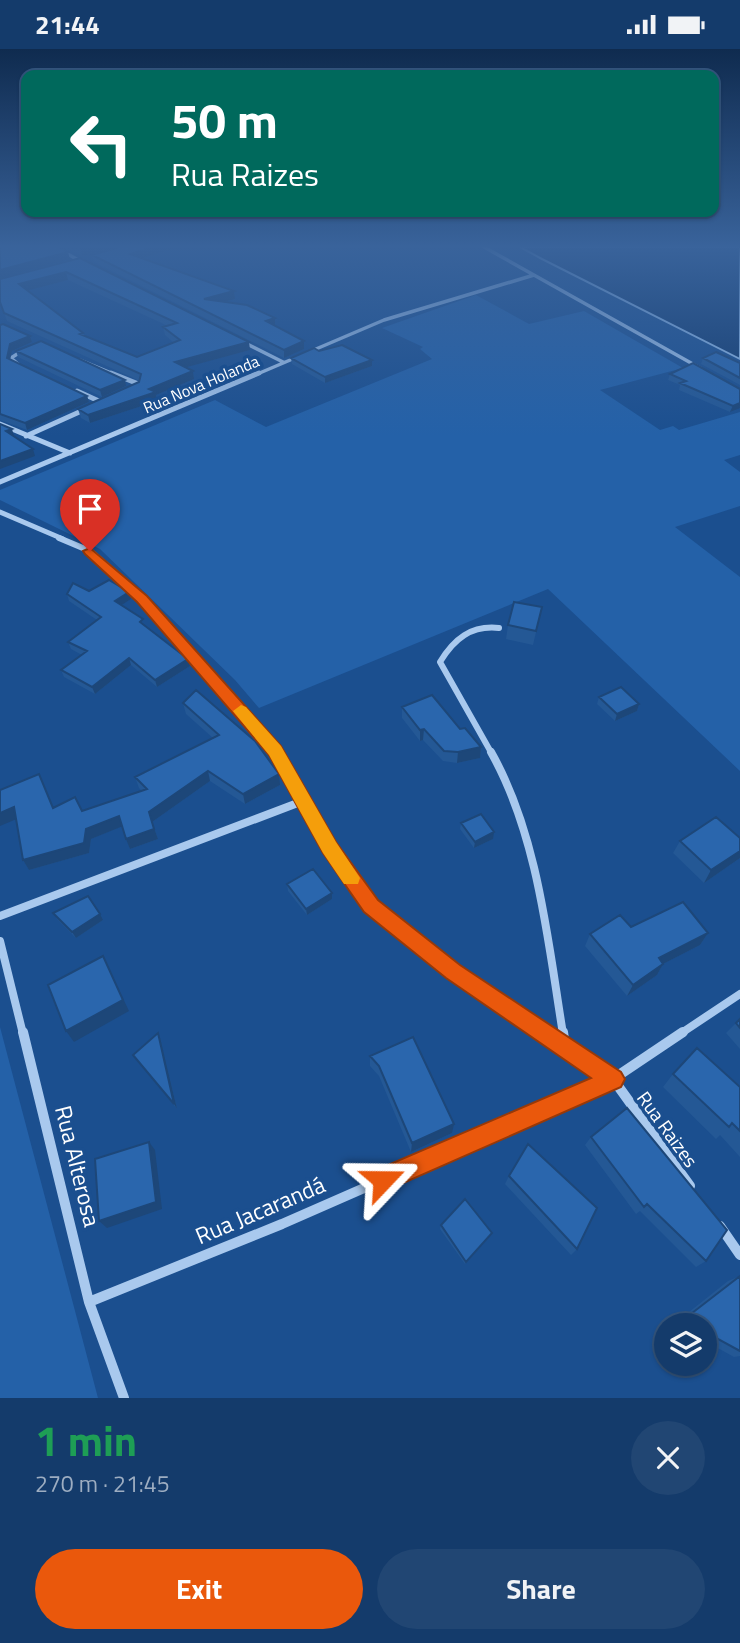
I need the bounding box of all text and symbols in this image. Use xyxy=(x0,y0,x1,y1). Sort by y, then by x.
text: 21:44 xyxy=(35,5,100,44)
text: 50 m xyxy=(171,82,278,157)
icon: left xyxy=(56,98,147,189)
text: Rua Raizes xyxy=(171,150,319,198)
street label: Rua Nova Holanda xyxy=(139,349,263,419)
pin xyxy=(60,479,120,551)
icon: arrive xyxy=(71,490,109,528)
street label: Rua Raizes xyxy=(630,1085,706,1173)
street label: Rua Alterosa xyxy=(46,1102,110,1231)
position arrow xyxy=(346,1143,420,1217)
street label: Rua Jacarandá xyxy=(190,1167,331,1253)
map controls xyxy=(654,1313,717,1376)
button: layers xyxy=(654,1313,717,1376)
text: 1 min xyxy=(35,1408,137,1472)
button: close xyxy=(631,1421,705,1495)
text: 270 m · 21:45 xyxy=(35,1466,170,1501)
button: Exit xyxy=(35,1549,363,1629)
button: Share xyxy=(377,1549,705,1629)

